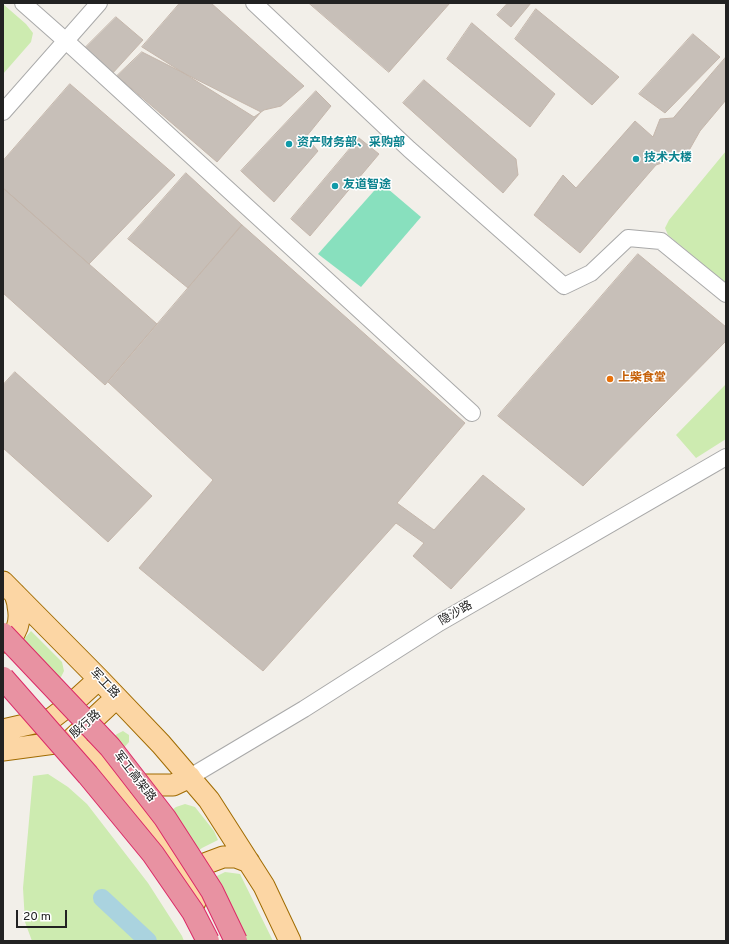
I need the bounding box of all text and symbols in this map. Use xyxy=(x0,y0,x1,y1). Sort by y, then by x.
place label: 资产财务部、采购部 xyxy=(297,137,405,151)
marker: 资产财务部、采购部 xyxy=(284,139,294,149)
place label: 技术大楼 xyxy=(644,152,692,166)
marker: 技术大楼 xyxy=(631,154,641,164)
place label: 友道智途 xyxy=(343,179,391,193)
marker: 友道智途 xyxy=(330,181,340,191)
place label: 上柴食堂 xyxy=(618,372,666,386)
marker: 上柴食堂 xyxy=(605,374,615,384)
street label: 隐沙路 xyxy=(437,599,475,629)
street label: 军工路 xyxy=(86,666,122,702)
street label: 殷行路 xyxy=(68,708,104,742)
street label: 军工高架路 xyxy=(110,749,158,805)
scale bar xyxy=(18,902,69,928)
text: 20 m xyxy=(23,909,51,925)

